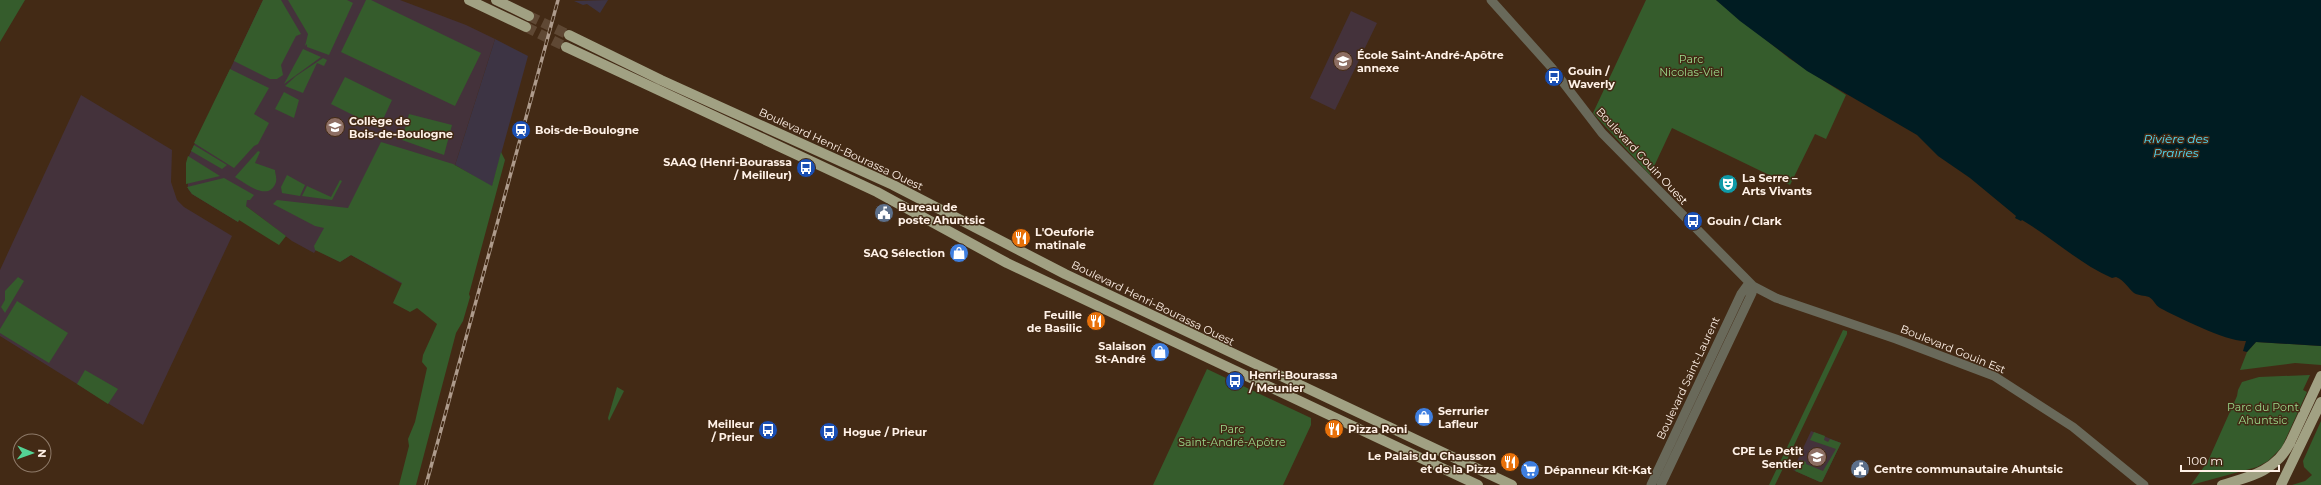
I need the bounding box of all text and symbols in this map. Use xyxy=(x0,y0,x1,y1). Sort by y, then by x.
place label: École Saint-André-Apôtre annexe xyxy=(1357,48,1504,75)
school or university icon: École Saint-André-Apôtre annexe xyxy=(1332,50,1354,72)
park label: Parc Nicolas-Viel xyxy=(1659,52,1723,79)
place label: Gouin / Waverly xyxy=(1568,64,1615,91)
bus stop icon: Gouin / Waverly xyxy=(1543,66,1565,88)
street label: Boulevard Gouin Ouest xyxy=(1593,104,1691,208)
street label: Boulevard Henri-Bourassa Ouest xyxy=(757,105,926,194)
place label: Collège de Bois-de-Boulogne xyxy=(349,114,453,141)
school or university icon: Collège de Bois-de-Boulogne xyxy=(324,116,346,138)
station icon: Bois-de-Boulogne xyxy=(510,119,532,141)
place label: Bois-de-Boulogne xyxy=(535,123,639,137)
water label: Rivière des Prairies xyxy=(2143,131,2209,160)
place label: SAAQ (Henri-Bourassa / Meilleur) xyxy=(663,155,792,182)
bus stop icon: SAAQ (Henri-Bourassa / Meilleur) xyxy=(795,157,817,179)
place label: La Serre – Arts Vivants xyxy=(1741,171,1812,198)
theatre icon: La Serre – Arts Vivants xyxy=(1717,173,1739,195)
place label: Bureau de poste Ahuntsic xyxy=(898,200,985,227)
public building icon: Bureau de poste Ahuntsic xyxy=(873,202,895,224)
bus stop icon: Gouin / Clark xyxy=(1682,210,1704,232)
place label: Gouin / Clark xyxy=(1707,214,1782,228)
place label: L'Oeuforie matinale xyxy=(1035,225,1094,252)
restaurant icon: L'Oeuforie matinale xyxy=(1010,227,1032,249)
shop icon: SAQ Sélection xyxy=(948,242,970,264)
place label: SAQ Sélection xyxy=(864,246,945,260)
street label: Boulevard Henri-Bourassa Ouest xyxy=(1069,257,1237,349)
place label: Feuille de Basilic xyxy=(1027,308,1082,335)
restaurant icon: Feuille de Basilic xyxy=(1085,310,1107,332)
street label: Boulevard Saint-Laurent xyxy=(1653,314,1723,442)
street label: Boulevard Gouin Est xyxy=(1898,322,2008,377)
place label: Salaison St-André xyxy=(1095,339,1146,366)
shop icon: Salaison St-André xyxy=(1149,341,1171,363)
place label: Henri-Bourassa / Meunier xyxy=(1248,368,1338,395)
bus stop icon: Henri-Bourassa / Meunier xyxy=(1224,370,1246,392)
park label: Parc du Pont Ahuntsic xyxy=(2227,400,2299,427)
place label: Serrurier Lafleur xyxy=(1438,404,1489,431)
shop icon: Serrurier Lafleur xyxy=(1413,406,1435,428)
place label: Meilleur / Prieur xyxy=(707,417,754,444)
restaurant icon: Pizza Roni xyxy=(1323,418,1345,440)
bus stop icon: Meilleur / Prieur xyxy=(757,419,779,441)
bus stop icon: Hogue / Prieur xyxy=(818,421,840,443)
park label: Parc Saint-André-Apôtre xyxy=(1178,422,1286,449)
place label: Pizza Roni xyxy=(1348,422,1407,436)
place label: Hogue / Prieur xyxy=(843,425,927,439)
north arrow xyxy=(12,433,52,473)
place label: CPE Le Petit Sentier xyxy=(1732,444,1803,471)
school or university icon: CPE Le Petit Sentier xyxy=(1806,446,1828,468)
scale bar xyxy=(2181,447,2279,473)
text: N xyxy=(35,449,49,458)
place label: Le Palais du Chausson et de la Pizza xyxy=(1368,449,1496,476)
restaurant icon: Le Palais du Chausson et de la Pizza xyxy=(1499,451,1521,473)
text: 100 m xyxy=(2187,453,2223,468)
public building icon: Centre communautaire Ahuntsic xyxy=(1849,458,1871,480)
supermarket icon: Dépanneur Kit-Kat xyxy=(1519,459,1541,481)
place label: Centre communautaire Ahuntsic xyxy=(1874,462,2064,476)
place label: Dépanneur Kit-Kat xyxy=(1544,463,1652,477)

